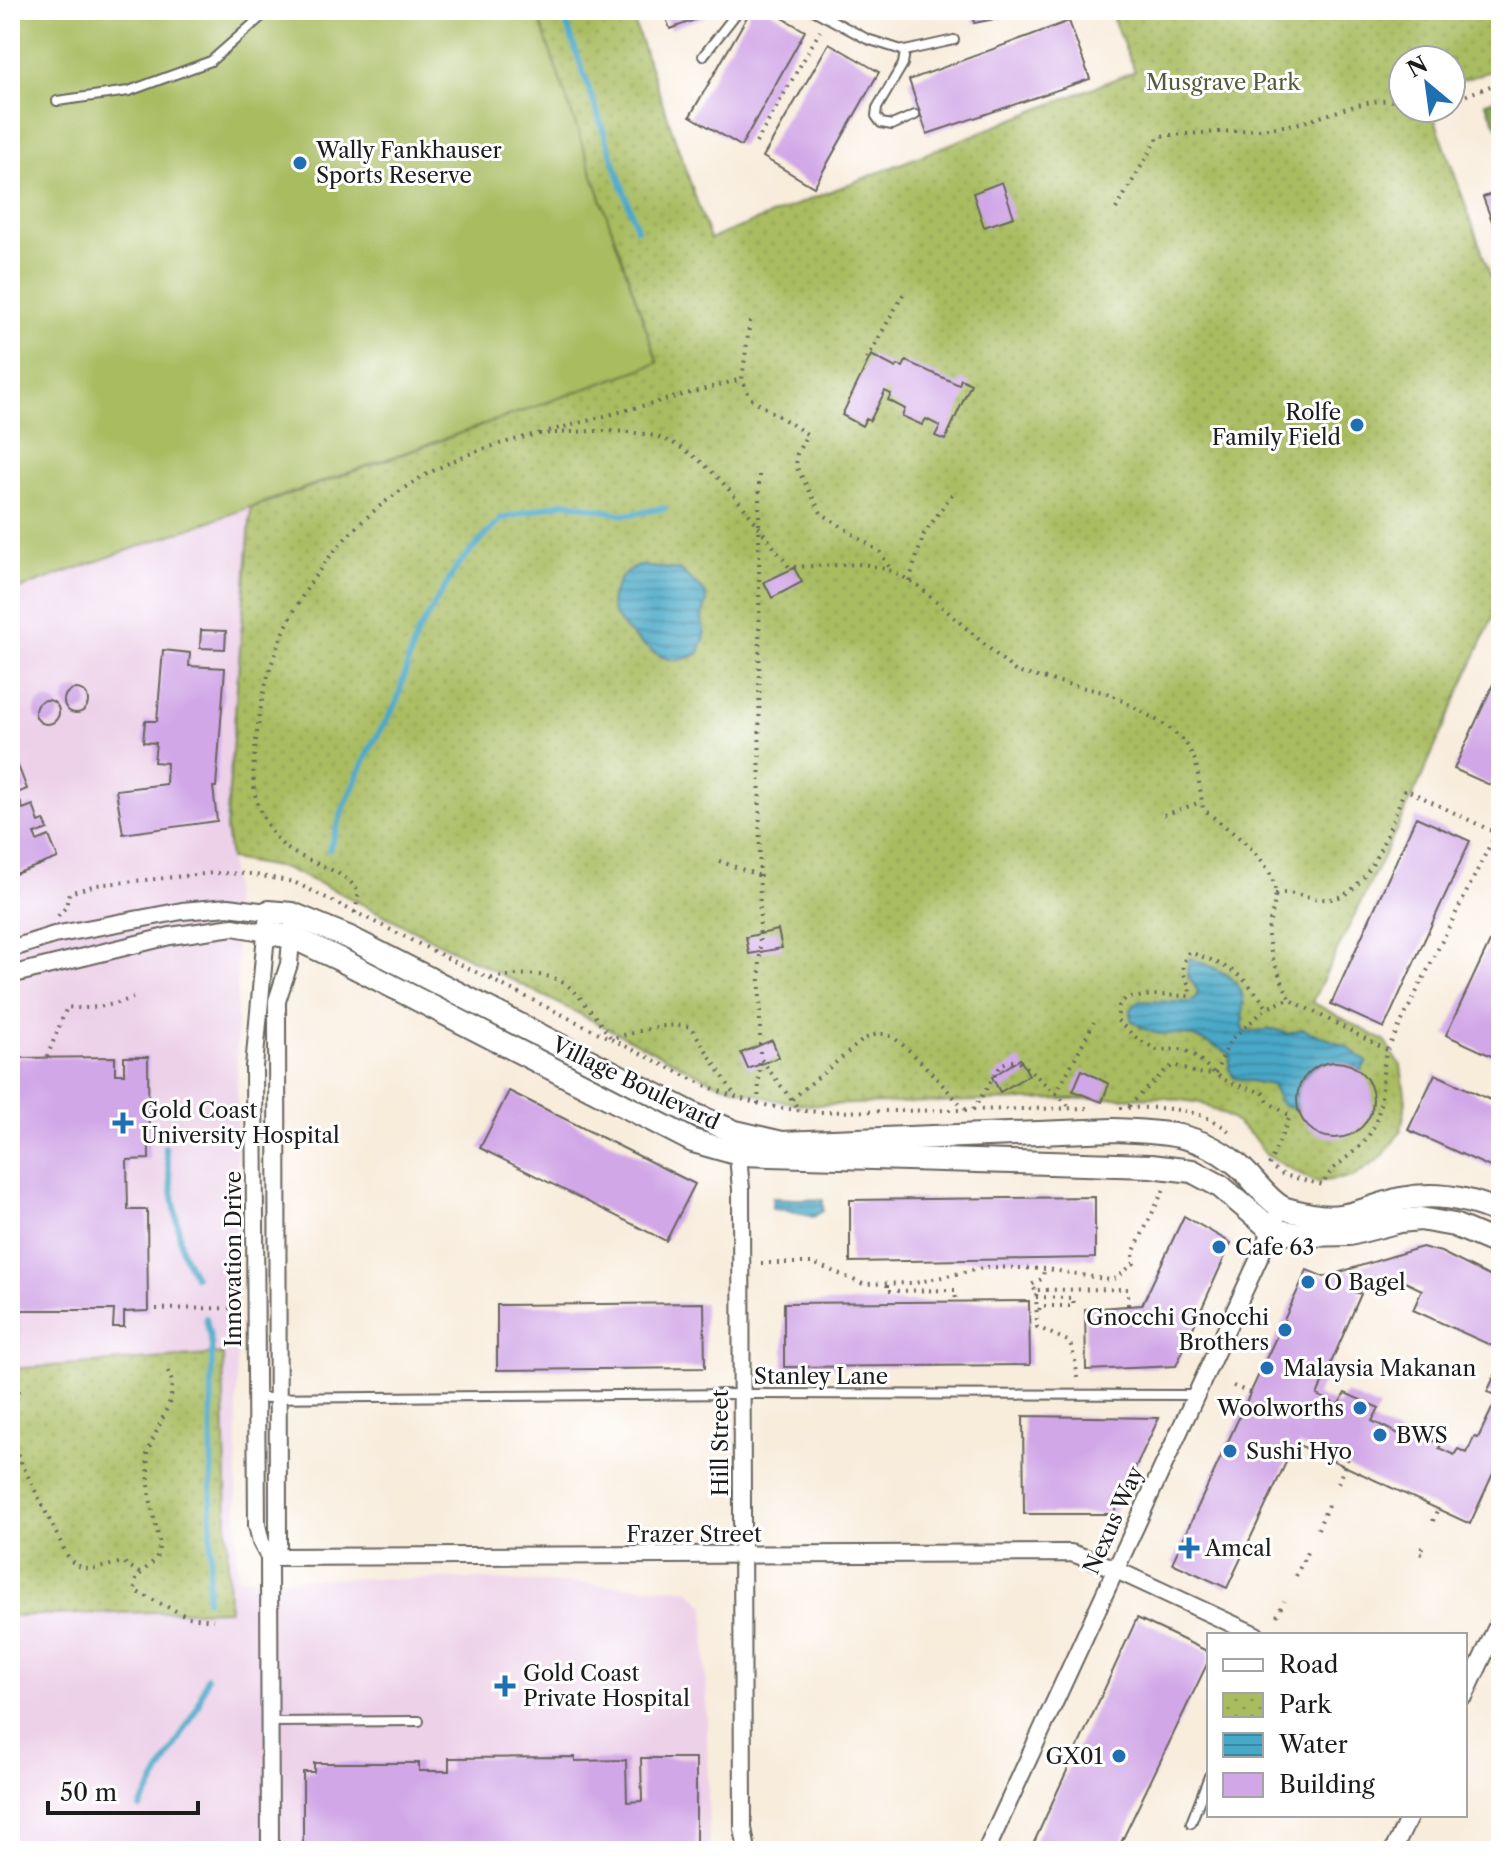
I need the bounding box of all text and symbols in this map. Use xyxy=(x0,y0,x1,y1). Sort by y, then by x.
north arrow xyxy=(1387,44,1467,124)
text: N xyxy=(1403,51,1432,83)
park label: Musgrave Park xyxy=(1146,69,1301,96)
place label: Wally Fankhauser Sports Reserve xyxy=(315,137,502,189)
marker: Wally Fankhauser Sports Reserve xyxy=(291,154,309,172)
place label: Rolfe Family Field xyxy=(1212,399,1341,451)
marker: Rolfe Family Field xyxy=(1348,416,1366,434)
street label: Village Boulevard xyxy=(547,1031,724,1136)
place label: Gold Coast University Hospital xyxy=(141,1097,340,1149)
marker: Gold Coast University Hospital xyxy=(112,1112,134,1134)
street label: Innovation Drive xyxy=(220,1171,247,1347)
place label: Cafe 63 xyxy=(1235,1234,1314,1261)
marker: Cafe 63 xyxy=(1210,1238,1228,1256)
place label: O Bagel xyxy=(1324,1269,1406,1296)
marker: O Bagel xyxy=(1299,1273,1317,1291)
place label: Gnocchi Gnocchi Brothers xyxy=(1086,1304,1269,1356)
marker: Gnocchi Gnocchi Brothers xyxy=(1276,1321,1294,1339)
place label: Malaysia Makanan xyxy=(1283,1355,1476,1382)
marker: Malaysia Makanan xyxy=(1258,1359,1276,1377)
street label: Stanley Lane xyxy=(754,1363,888,1390)
street label: Hill Street xyxy=(707,1389,734,1496)
place label: Woolworths xyxy=(1216,1395,1344,1422)
marker: Woolworths xyxy=(1351,1399,1369,1417)
place label: BWS xyxy=(1396,1422,1448,1449)
marker: BWS xyxy=(1371,1426,1389,1444)
place label: Sushi Hyo xyxy=(1246,1438,1352,1465)
marker: Sushi Hyo xyxy=(1221,1442,1239,1460)
street label: Nexus Way xyxy=(1078,1461,1150,1578)
street label: Frazer Street xyxy=(626,1521,762,1548)
place label: Amcal xyxy=(1204,1535,1272,1562)
marker: Amcal xyxy=(1180,1539,1198,1557)
legend xyxy=(1207,1633,1467,1817)
text: Road xyxy=(1279,1650,1339,1679)
place label: Gold Coast Private Hospital xyxy=(523,1660,690,1712)
marker: Gold Coast Private Hospital xyxy=(494,1675,516,1697)
text: Park xyxy=(1279,1690,1332,1719)
text: Water xyxy=(1278,1730,1348,1759)
place label: GX01 xyxy=(1045,1743,1103,1770)
marker: GX01 xyxy=(1110,1747,1128,1765)
scale bar xyxy=(48,1765,198,1815)
text: Building xyxy=(1279,1770,1375,1799)
text: 50 m xyxy=(60,1778,117,1807)

